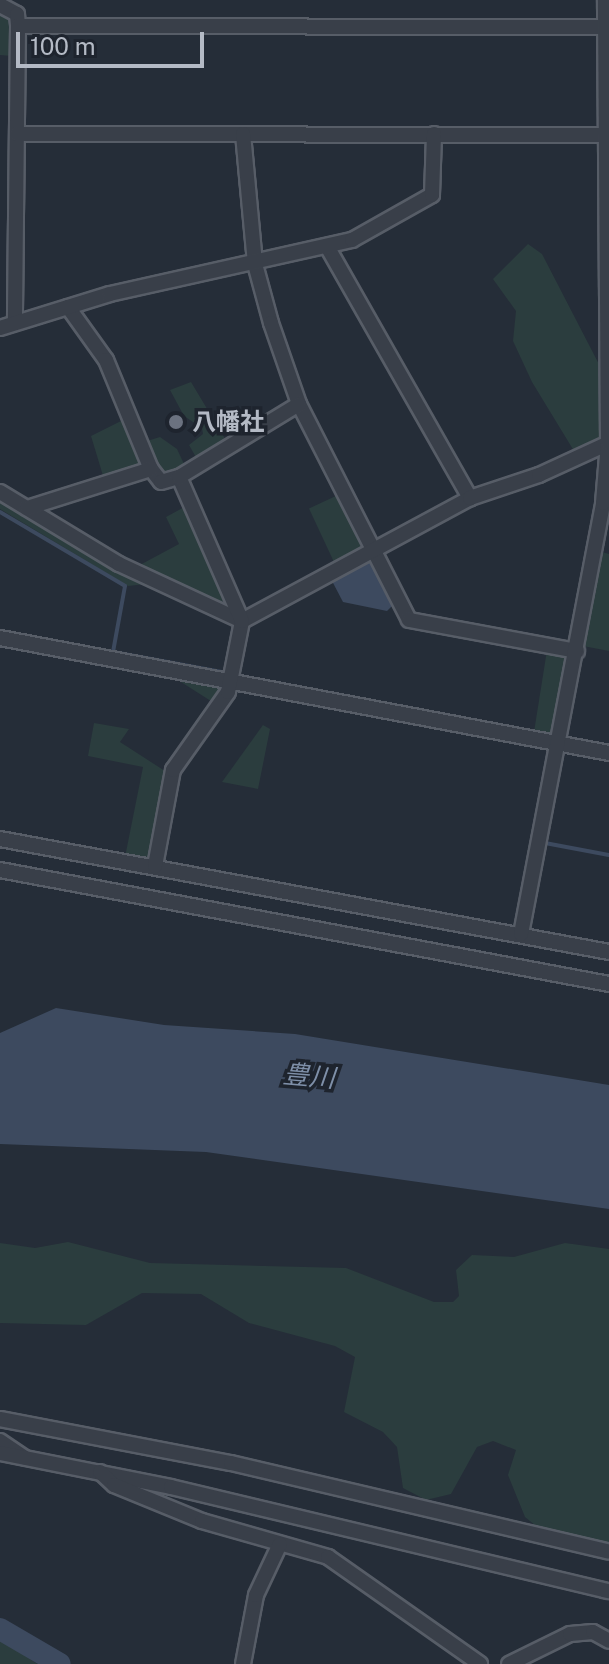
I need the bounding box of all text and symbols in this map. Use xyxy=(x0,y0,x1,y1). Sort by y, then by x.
scale bar xyxy=(20,16,208,66)
text: 100 m xyxy=(30,32,96,60)
place label: 八幡社 xyxy=(192,408,264,436)
marker: 八幡社 xyxy=(167,413,185,431)
water label: 豊川 xyxy=(282,1058,336,1094)

